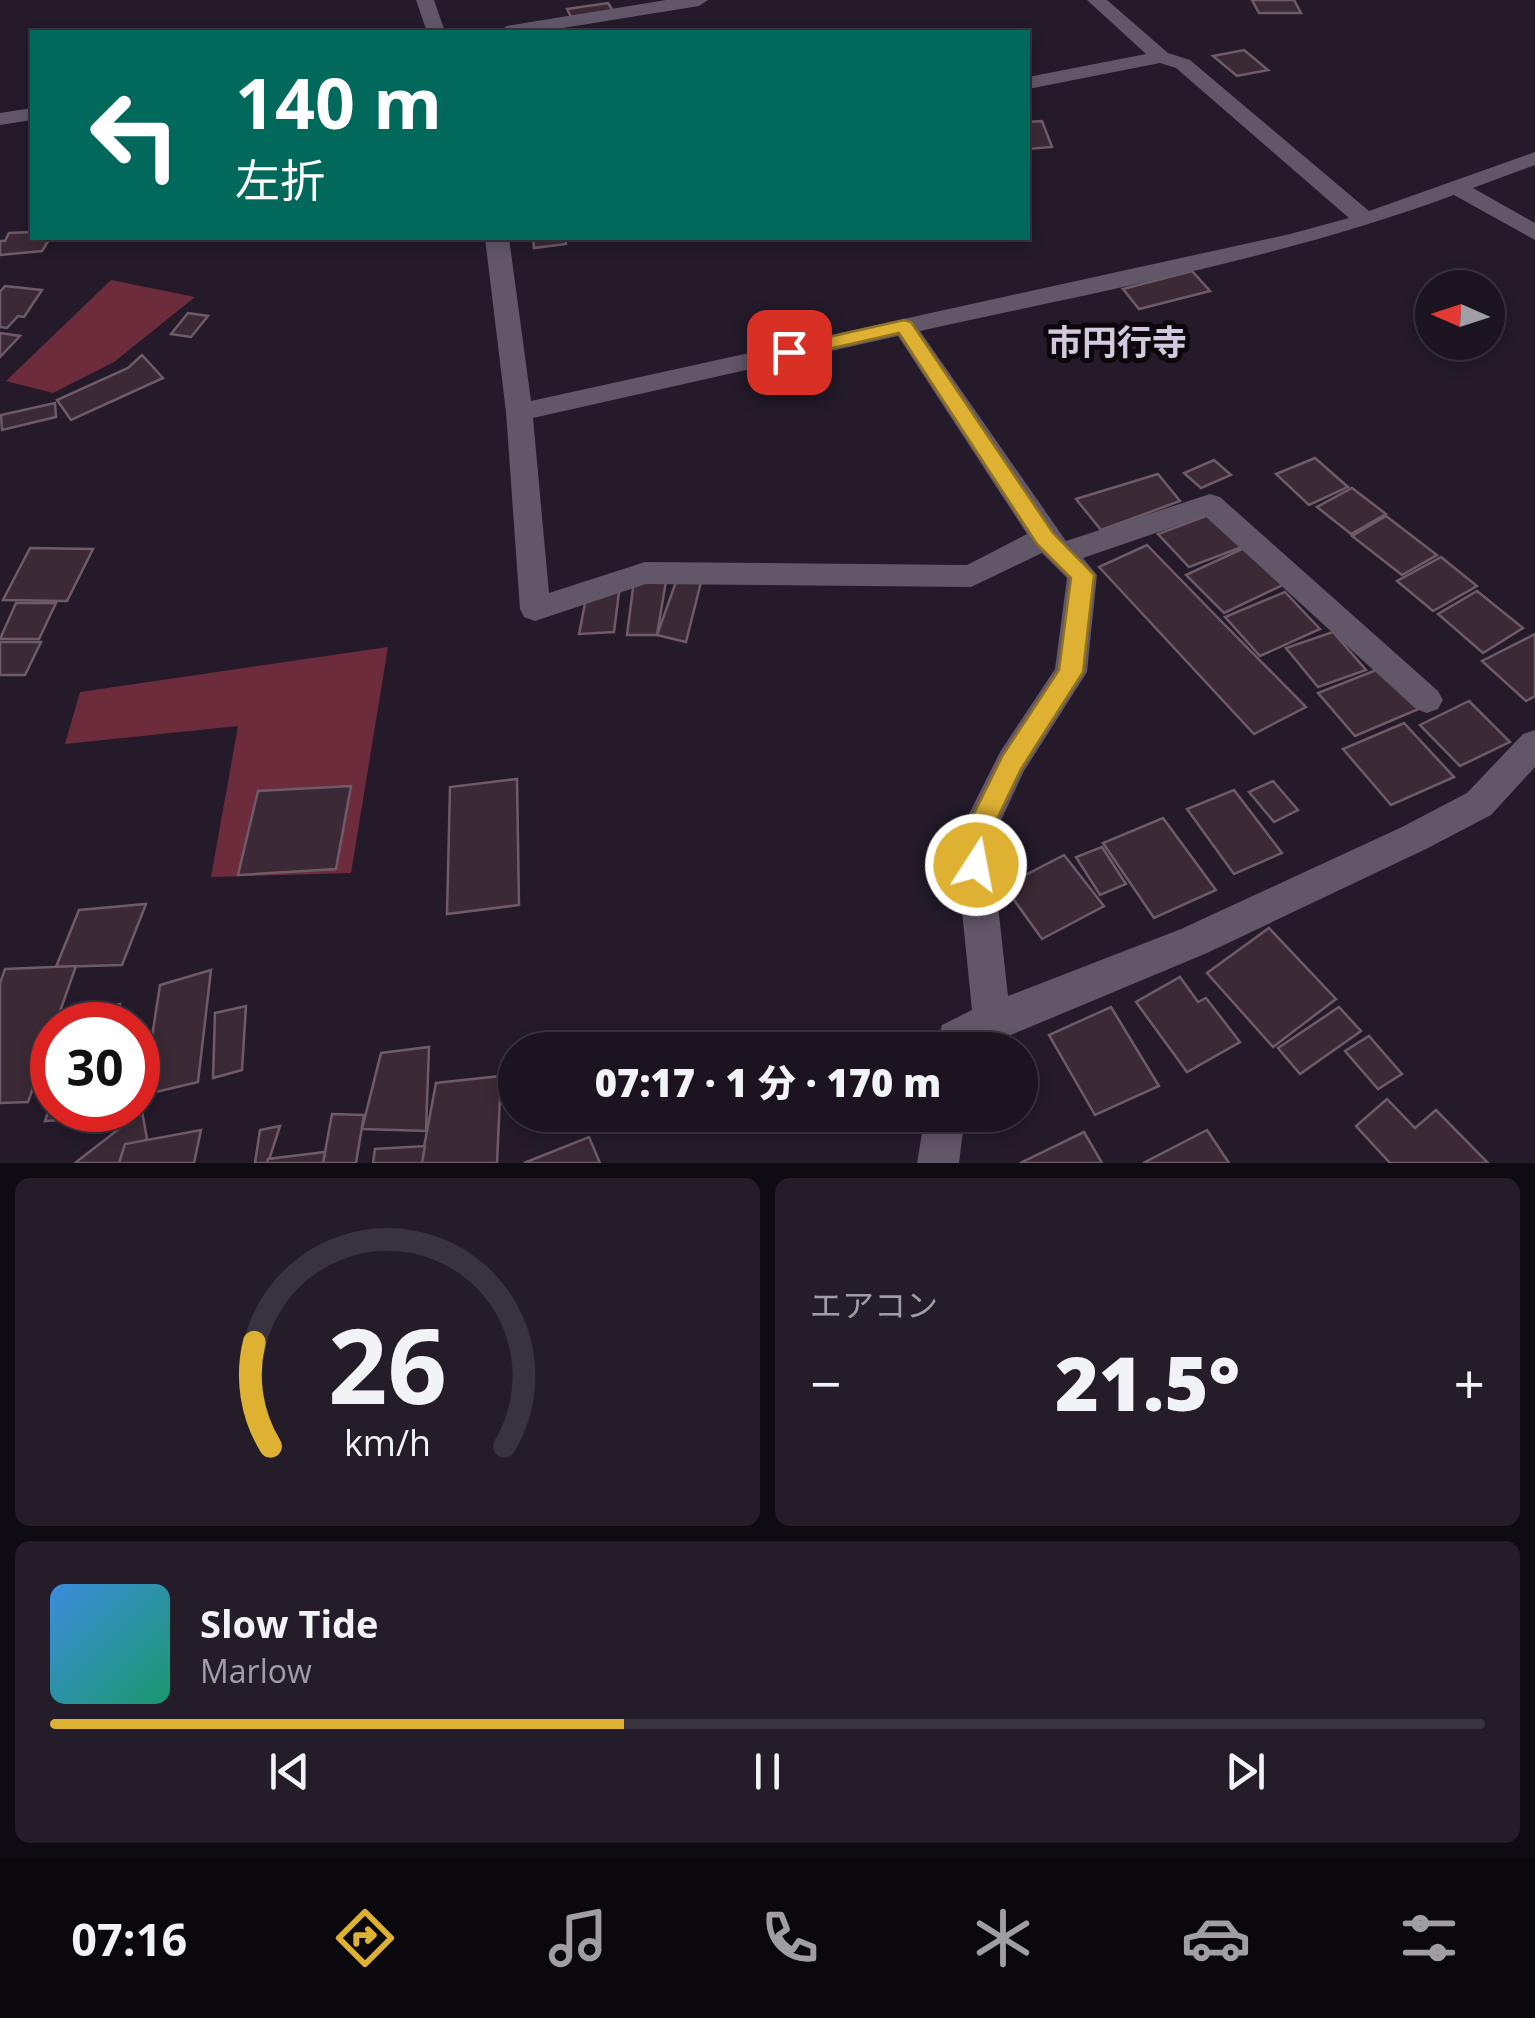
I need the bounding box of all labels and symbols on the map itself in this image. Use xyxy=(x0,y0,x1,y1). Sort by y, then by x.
north arrow xyxy=(1415,270,1505,360)
pin xyxy=(747,310,832,395)
district label: 市円行寺 xyxy=(1047,318,1187,365)
position arrow xyxy=(924,813,1028,917)
speed limit sign: 30 xyxy=(30,1002,160,1132)

